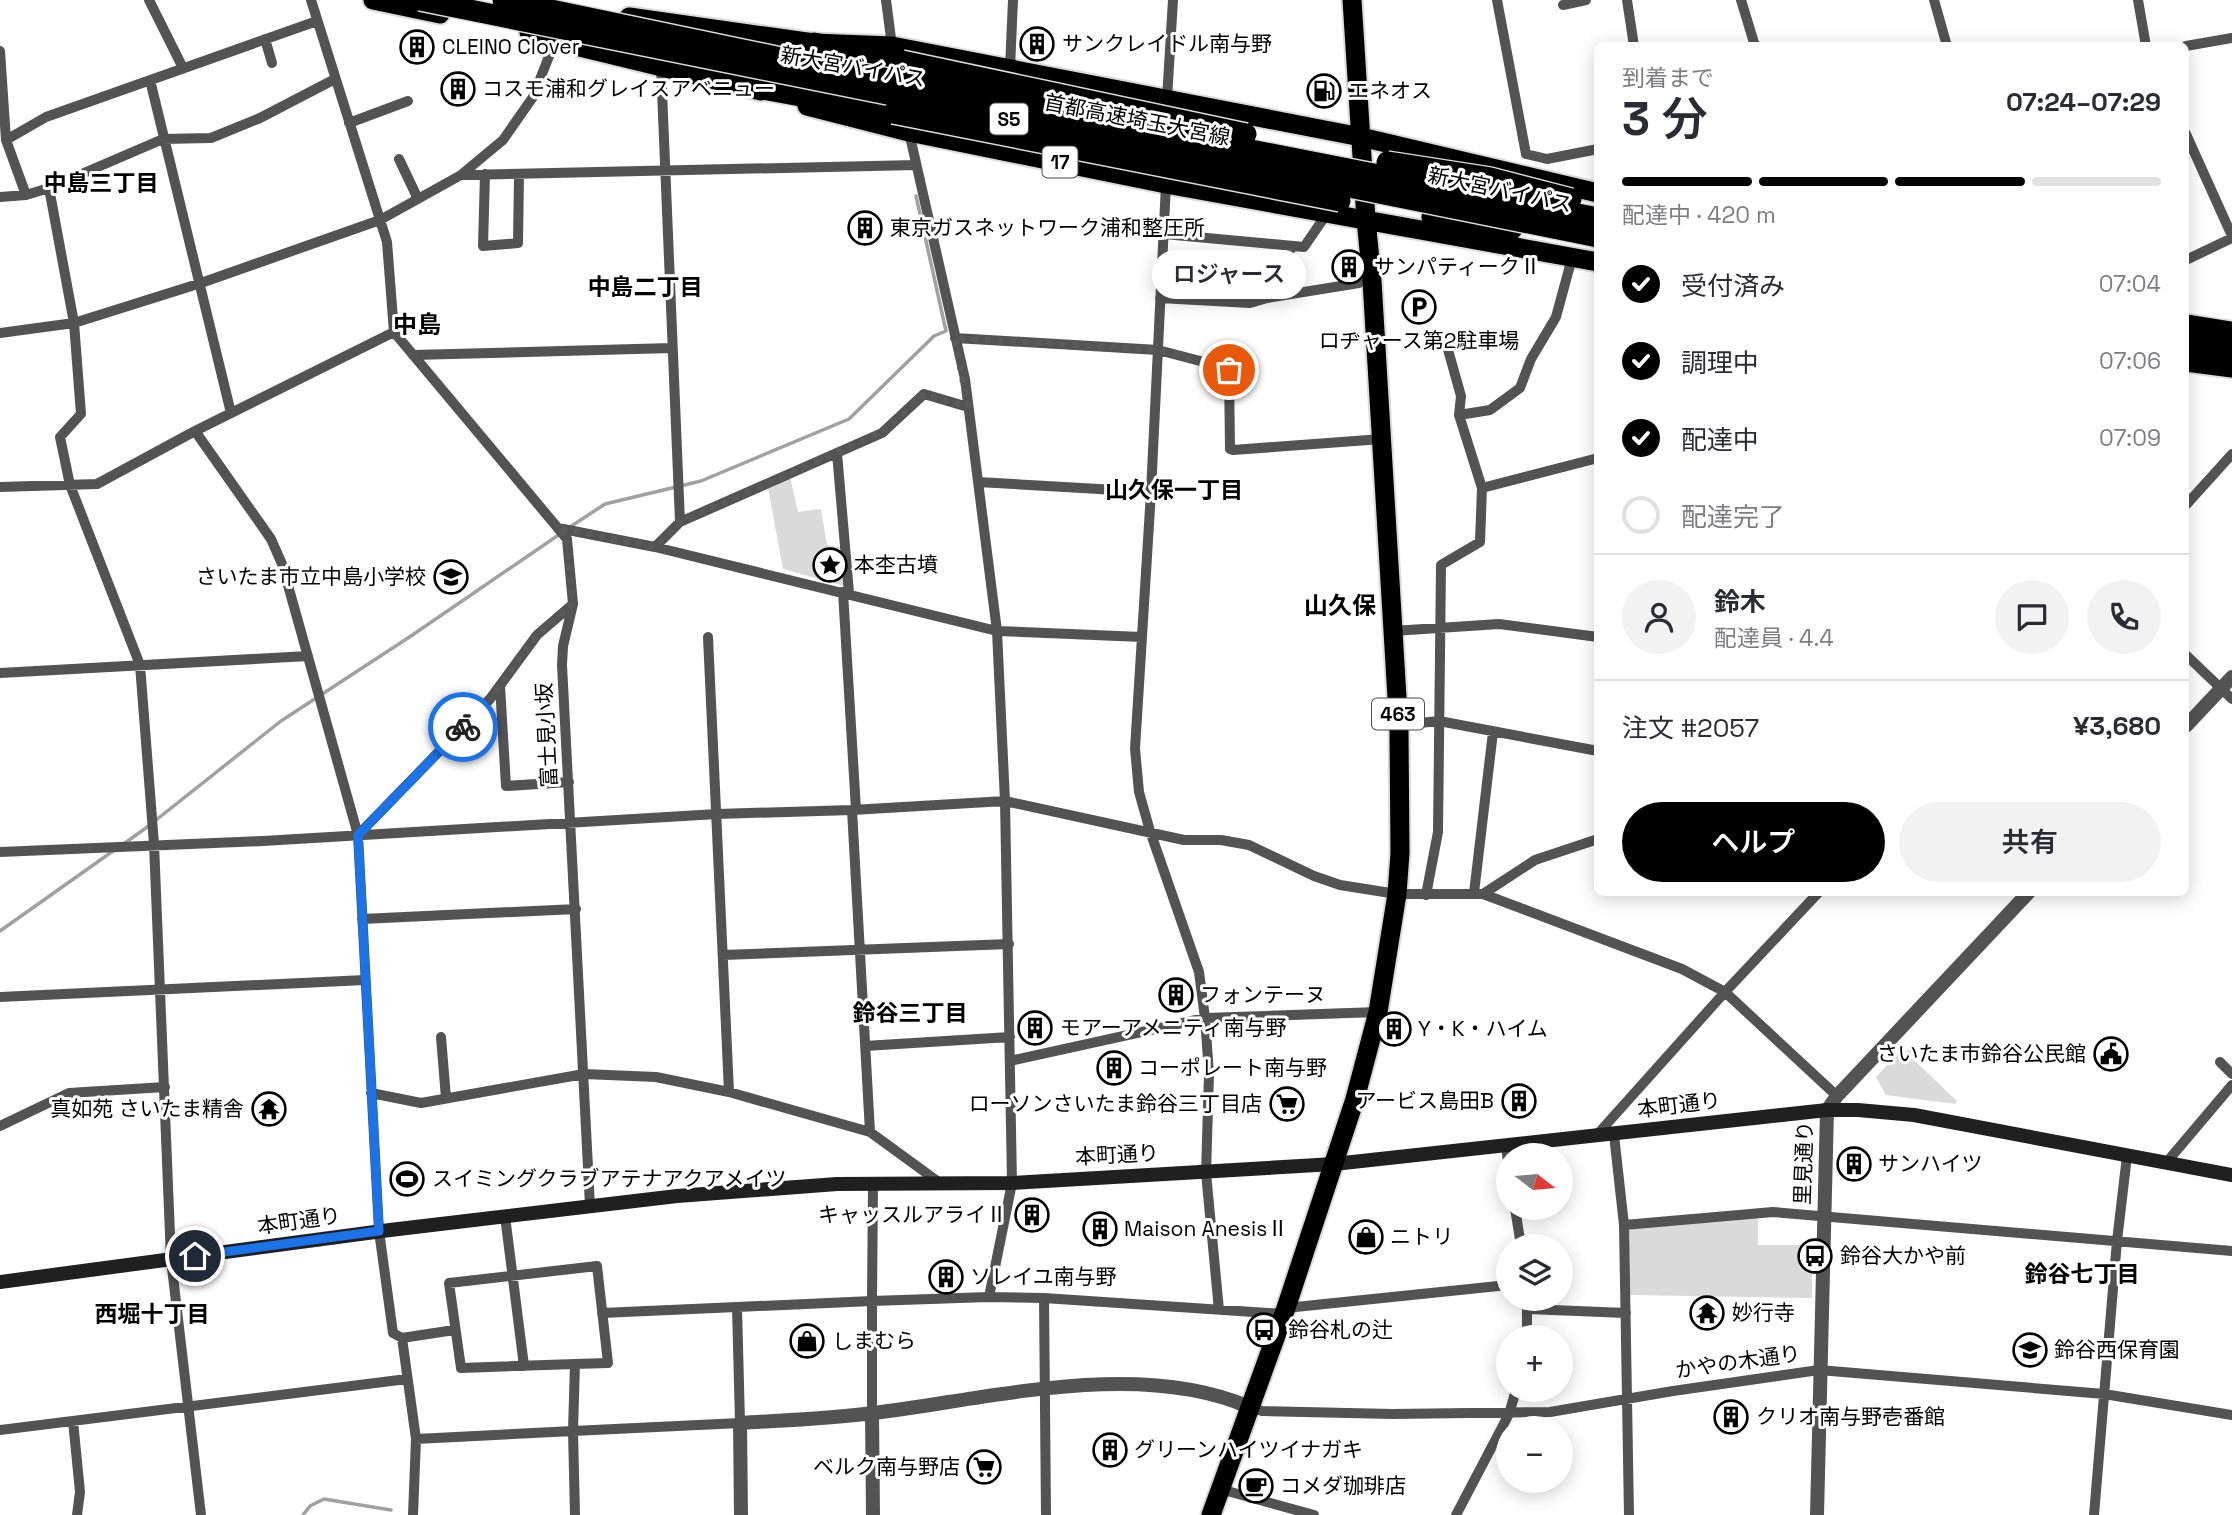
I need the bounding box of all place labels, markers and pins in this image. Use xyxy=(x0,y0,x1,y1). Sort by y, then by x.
building icon: サンクレイドル南与野 xyxy=(1018,25,1056,63)
building icon: CLEINO Clover xyxy=(398,28,436,66)
place label: サンクレイドル南与野 xyxy=(1062,30,1272,57)
place label: CLEINO Clover xyxy=(442,33,580,60)
building icon: コスモ浦和グレイスアベニュー xyxy=(439,70,477,108)
fuel station icon: エネオス xyxy=(1305,72,1343,110)
place label: コスモ浦和グレイスアベニュー xyxy=(482,75,775,102)
place label: エネオス xyxy=(1348,77,1432,104)
building icon: 東京ガスネットワーク浦和整圧所 xyxy=(846,209,884,247)
place label: 東京ガスネットワーク浦和整圧所 xyxy=(890,214,1205,241)
building icon: サンパティークⅡ xyxy=(1330,248,1368,286)
callout: ロジャース xyxy=(1152,251,1306,300)
place label: サンパティークⅡ xyxy=(1374,253,1541,280)
parking icon: ロヂャース第2駐車場 xyxy=(1400,288,1438,326)
place label: ロヂャース第2駐車場 xyxy=(1319,327,1519,354)
pin xyxy=(1199,340,1259,400)
place icon: 本杢古墳 xyxy=(811,546,849,584)
place label: 本杢古墳 xyxy=(854,551,938,578)
school or university icon: さいたま市立中島小学校 xyxy=(432,558,470,596)
place label: さいたま市立中島小学校 xyxy=(196,563,426,590)
building icon: フォンテーヌ xyxy=(1157,976,1195,1014)
place label: フォンテーヌ xyxy=(1200,981,1326,1008)
building icon: モアーアメニティ南与野 xyxy=(1016,1009,1054,1047)
building icon: Y・K・ハイム xyxy=(1375,1010,1413,1048)
place label: モアーアメニティ南与野 xyxy=(1060,1014,1287,1041)
place label: Y・K・ハイム xyxy=(1418,1015,1548,1042)
public building icon: さいたま市鈴谷公民館 xyxy=(2092,1035,2130,1073)
place label: さいたま市鈴谷公民館 xyxy=(1877,1040,2086,1067)
building icon: コーポレート南与野 xyxy=(1095,1049,1133,1087)
place label: コーポレート南与野 xyxy=(1138,1054,1327,1081)
building icon: アービス島田B xyxy=(1500,1082,1538,1120)
supermarket icon: ローソンさいたま鈴谷三丁目店 xyxy=(1268,1085,1306,1123)
place label: アービス島田B xyxy=(1355,1087,1494,1114)
temple icon: 真如苑 さいたま精舎 xyxy=(250,1090,288,1128)
place label: ローソンさいたま鈴谷三丁目店 xyxy=(969,1090,1262,1117)
place label: 真如苑 さいたま精舎 xyxy=(50,1095,244,1122)
building icon: サンハイツ xyxy=(1835,1145,1873,1183)
place label: サンハイツ xyxy=(1878,1150,1983,1177)
sports icon: スイミングクラブアテナアクアメイツ xyxy=(388,1160,426,1198)
place label: スイミングクラブアテナアクアメイツ xyxy=(432,1165,786,1192)
building icon: キャッスルアライⅡ xyxy=(1013,1196,1051,1234)
place label: キャッスルアライⅡ xyxy=(818,1201,1007,1228)
building icon: Maison AnesisⅡ xyxy=(1081,1210,1119,1248)
place label: Maison AnesisⅡ xyxy=(1124,1215,1288,1242)
shop icon: ニトリ xyxy=(1347,1218,1385,1256)
place label: ニトリ xyxy=(1390,1223,1453,1250)
pin xyxy=(165,1226,225,1286)
bus stop icon: 鈴谷大かや前 xyxy=(1796,1237,1834,1275)
place label: 鈴谷大かや前 xyxy=(1840,1242,1966,1269)
building icon: ソレイユ南与野 xyxy=(927,1258,965,1296)
place label: ソレイユ南与野 xyxy=(970,1263,1117,1290)
temple icon: 妙行寺 xyxy=(1688,1294,1726,1332)
place label: 妙行寺 xyxy=(1732,1299,1795,1326)
bus stop icon: 鈴谷札の辻 xyxy=(1245,1311,1283,1349)
place label: 鈴谷札の辻 xyxy=(1288,1316,1393,1343)
shop icon: しまむら xyxy=(788,1322,826,1360)
place label: しまむら xyxy=(832,1327,916,1354)
school or university icon: 鈴谷西保育園 xyxy=(2011,1331,2049,1369)
place label: 鈴谷西保育園 xyxy=(2054,1336,2180,1363)
building icon: クリオ南与野壱番館 xyxy=(1712,1398,1750,1436)
place label: クリオ南与野壱番館 xyxy=(1756,1403,1945,1430)
building icon: グリーンハイツイナガキ xyxy=(1091,1431,1129,1469)
place label: グリーンハイツイナガキ xyxy=(1134,1436,1363,1463)
supermarket icon: ベルク南与野店 xyxy=(965,1448,1003,1486)
place label: ベルク南与野店 xyxy=(813,1453,960,1480)
cafe icon: コメダ珈琲店 xyxy=(1237,1467,1275,1505)
place label: コメダ珈琲店 xyxy=(1280,1472,1406,1499)

